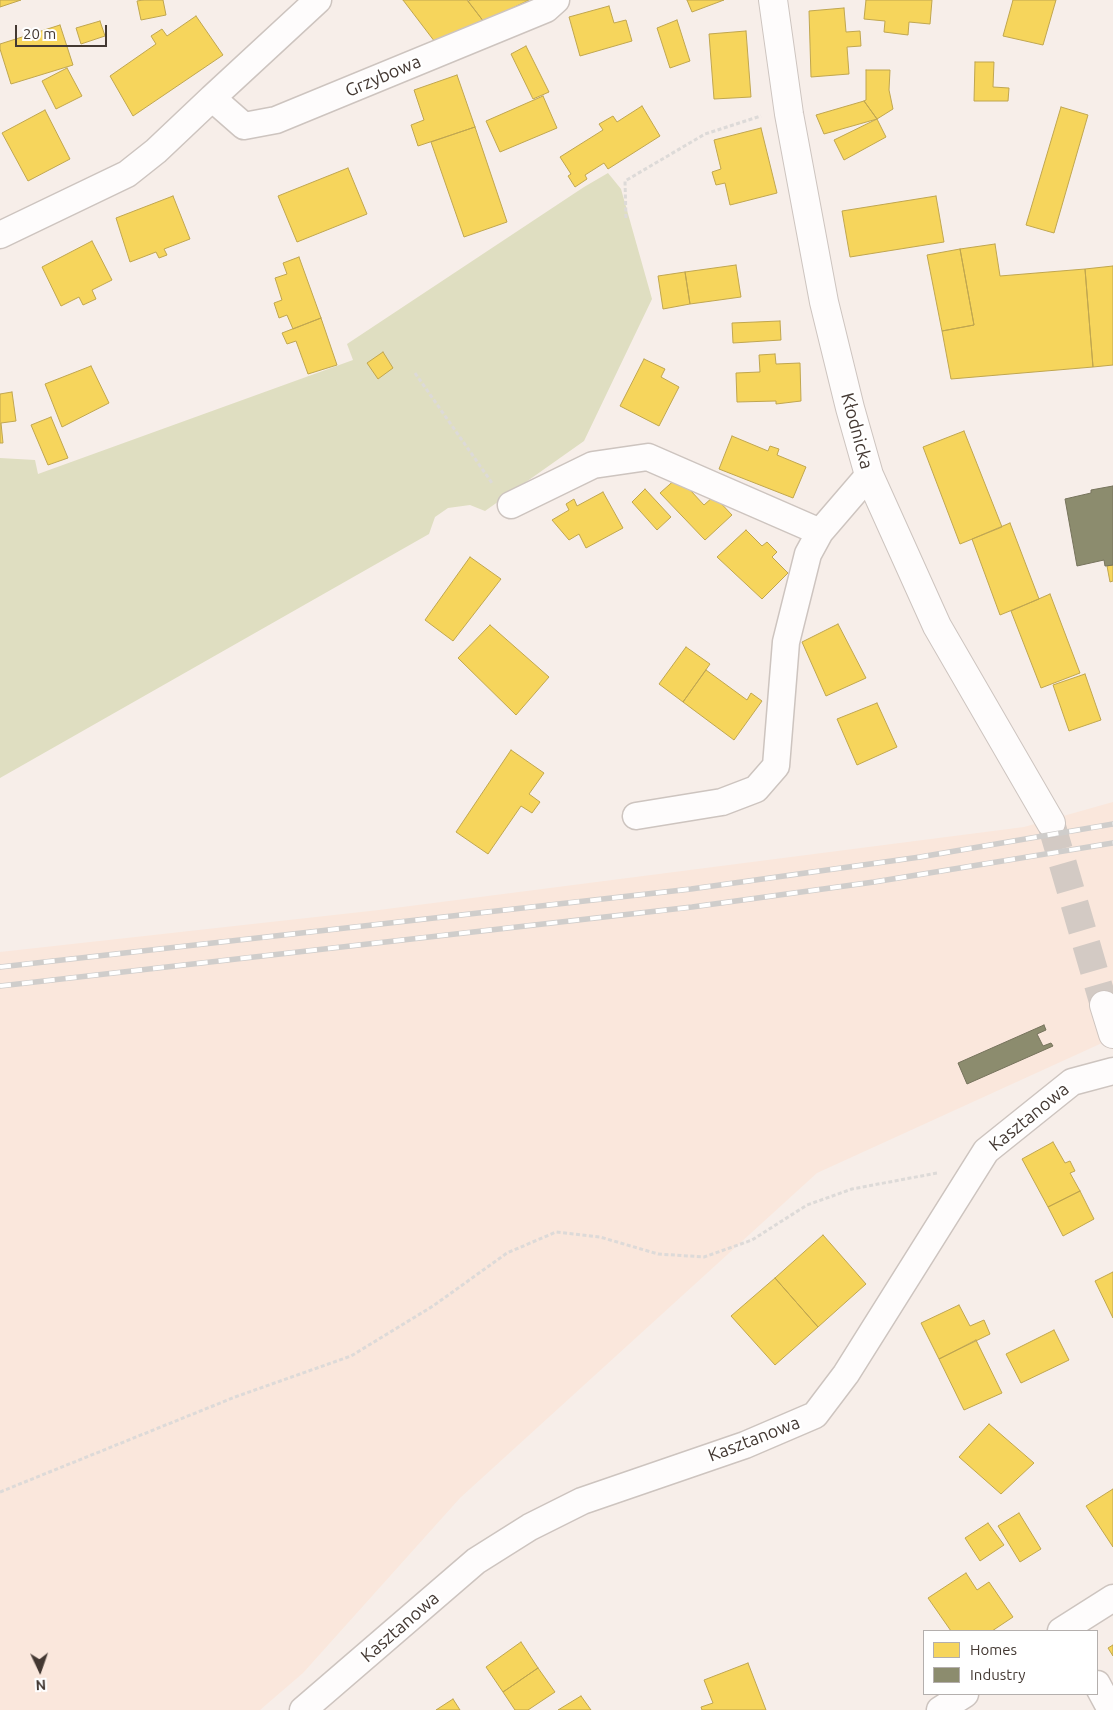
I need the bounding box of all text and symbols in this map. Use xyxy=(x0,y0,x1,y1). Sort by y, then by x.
scale bar xyxy=(18,15,110,47)
text: 20 m xyxy=(23,25,56,42)
street label: Grzybowa xyxy=(342,50,424,102)
street label: Kłodnicka xyxy=(836,390,878,472)
street label: Kasztanowa xyxy=(985,1078,1073,1156)
street label: Kasztanowa xyxy=(705,1412,803,1466)
street label: Kasztanowa xyxy=(356,1587,444,1667)
legend xyxy=(923,1630,1098,1695)
text: Homes xyxy=(970,1641,1017,1658)
north arrow xyxy=(15,1645,65,1695)
text: Industry xyxy=(970,1666,1025,1683)
text: N xyxy=(35,1677,46,1693)

